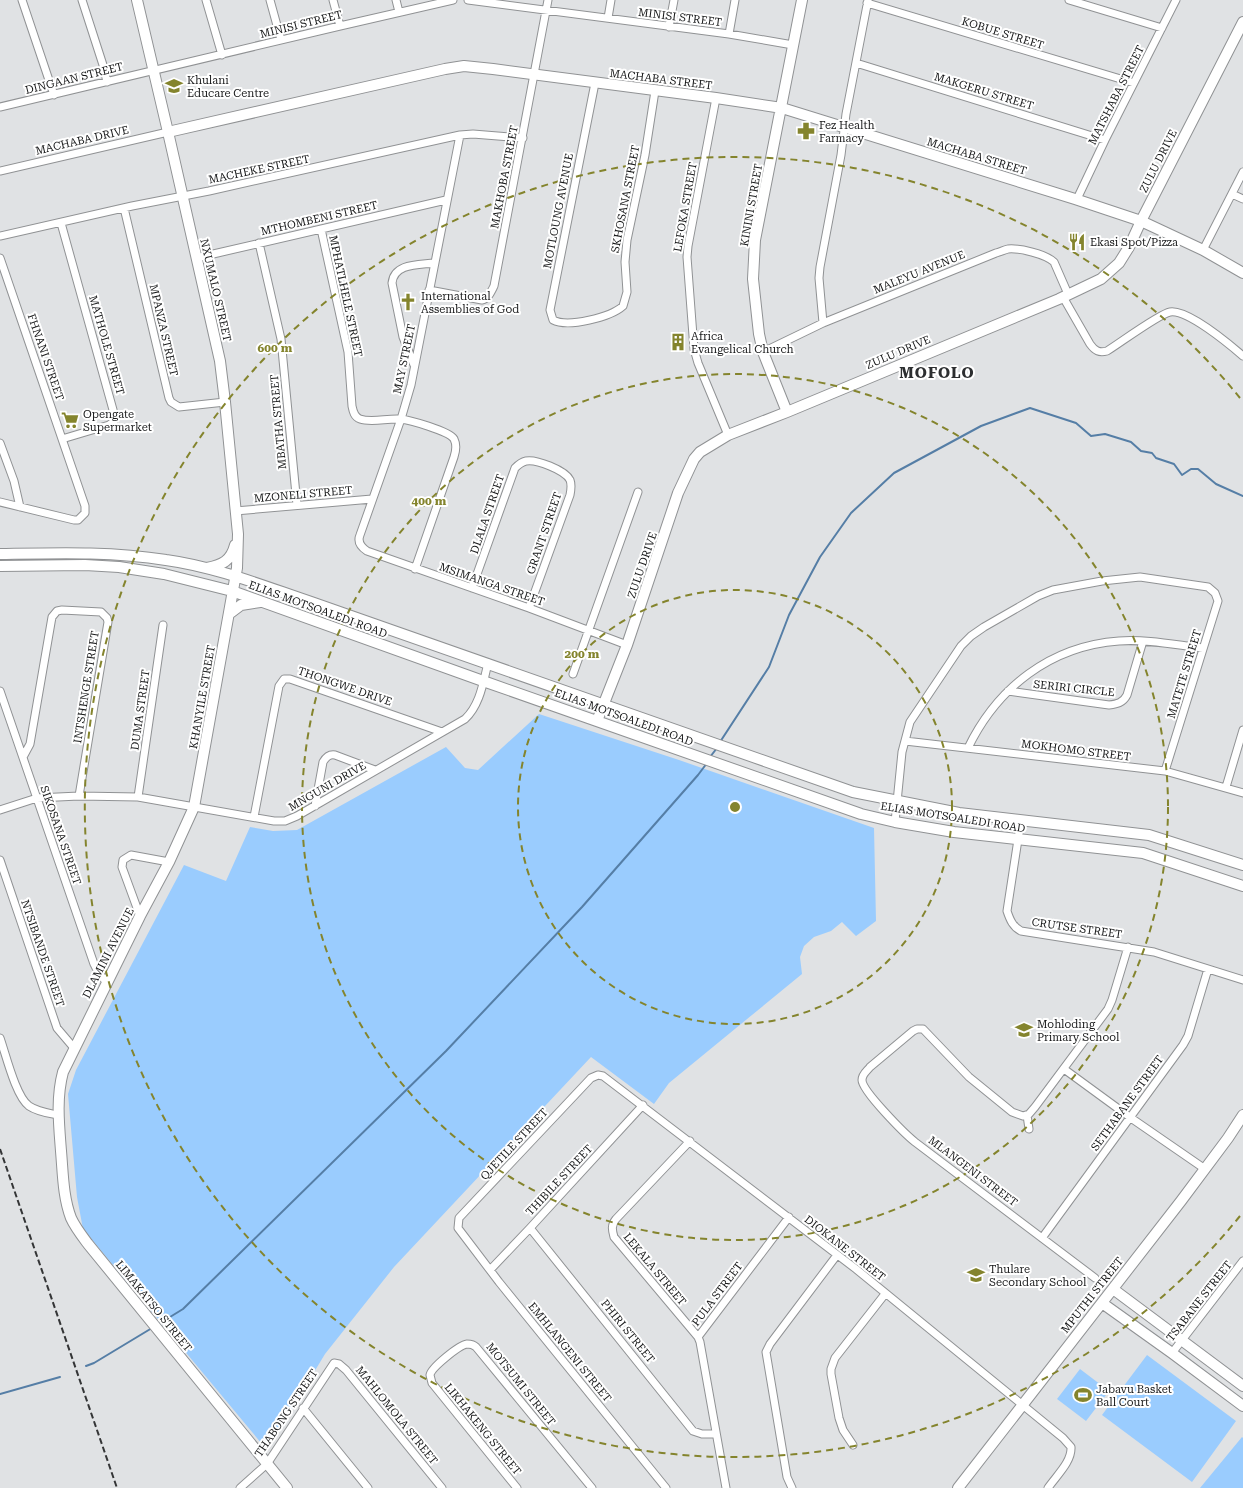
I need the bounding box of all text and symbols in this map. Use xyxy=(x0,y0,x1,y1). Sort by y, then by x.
street label: MINISI STREET xyxy=(637,6,723,29)
street label: MINISI STREET xyxy=(259,8,344,41)
street label: KOBUE STREET xyxy=(960,15,1046,52)
street label: MATSHABA STREET xyxy=(1086,43,1147,147)
street label: DINGAAN STREET xyxy=(24,60,124,97)
street label: MACHABA STREET xyxy=(609,67,713,92)
street label: MAKGERU STREET xyxy=(933,70,1035,113)
place label: Khulani Educare Centre xyxy=(187,74,269,100)
school or university icon: Khulani Educare Centre xyxy=(164,76,184,96)
place label: Fez Health Farmacy xyxy=(819,119,875,145)
pharmacy icon: Fez Health Farmacy xyxy=(796,121,816,141)
street label: MACHABA DRIVE xyxy=(34,123,130,158)
street label: MAKHOBA STREET xyxy=(488,124,521,230)
street label: ZULU DRIVE xyxy=(1137,128,1180,195)
street label: MACHABA STREET xyxy=(925,135,1028,178)
street label: SKHOSANA STREET xyxy=(609,144,642,254)
street label: MACHEKE STREET xyxy=(207,152,311,187)
street label: MOTLOUNG AVENUE xyxy=(541,152,576,270)
street label: LEFOKA STREET xyxy=(671,161,700,253)
street label: KININI STREET xyxy=(738,163,765,247)
street label: MTHOMBENI STREET xyxy=(259,199,379,238)
restaurant icon: Ekasi Spot/Pizza xyxy=(1067,232,1087,252)
street label: MPHATLHELE STREET xyxy=(326,234,365,358)
place label: Ekasi Spot/Pizza xyxy=(1090,236,1178,249)
street label: NXUMALO STREET xyxy=(197,237,234,343)
street label: MALEYU AVENUE xyxy=(872,248,967,297)
street label: MPANZA STREET xyxy=(147,283,180,377)
place label: International Assemblies of God xyxy=(421,290,519,316)
church icon: International Assemblies of God xyxy=(398,292,418,312)
street label: MATHOLE STREET xyxy=(86,294,127,396)
street label: FHNANI STREET xyxy=(25,312,66,402)
street label: MAY STREET xyxy=(391,323,418,395)
place label: Africa Evangelical Church xyxy=(691,330,794,356)
building icon: Africa Evangelical Church xyxy=(668,332,688,352)
street label: ZULU DRIVE xyxy=(864,333,933,372)
text: 600 m xyxy=(258,341,293,355)
district label: MOFOLO xyxy=(899,364,975,382)
street label: MBATHA STREET xyxy=(268,374,289,470)
place label: Opengate Supermarket xyxy=(83,408,152,434)
supermarket icon: Opengate Supermarket xyxy=(60,410,80,430)
street label: DLALA STREET xyxy=(468,473,507,556)
street label: MZONELI STREET xyxy=(253,484,353,505)
street label: GRANT STREET xyxy=(524,490,565,576)
text: 400 m xyxy=(412,494,447,508)
street label: ZULU DRIVE xyxy=(625,530,660,600)
street label: MSIMANGA STREET xyxy=(437,560,546,609)
street label: ELIAS MOTSOALEDI ROAD xyxy=(247,578,389,641)
street label: MATETE STREET xyxy=(1165,628,1204,720)
street label: INTSHENGE STREET xyxy=(71,630,102,744)
street label: KHANYILE STREET xyxy=(187,644,218,750)
text: 200 m xyxy=(565,647,600,661)
street label: THONGWE DRIVE xyxy=(296,664,394,709)
street label: DUMA STREET xyxy=(128,669,153,751)
street label: SERIRI CIRCLE xyxy=(1033,678,1115,699)
street label: ELIAS MOTSOALEDI ROAD xyxy=(553,686,695,749)
street label: MOKHOMO STREET xyxy=(1020,737,1131,764)
street label: MNGUNI DRIVE xyxy=(286,759,368,814)
street label: SIKOSANA STREET xyxy=(37,784,84,886)
centre of rings xyxy=(728,800,742,814)
street label: ELIAS MOTSOALEDI ROAD xyxy=(880,800,1026,835)
street label: NTSIBANDE STREET xyxy=(18,898,67,1008)
street label: DLAMINI AVENUE xyxy=(80,906,137,1001)
street label: CRUTSE STREET xyxy=(1031,916,1123,941)
place label: Mohloding Primary School xyxy=(1037,1018,1120,1044)
school or university icon: Mohloding Primary School xyxy=(1014,1020,1034,1040)
street label: SETHABANE STREET xyxy=(1088,1053,1166,1154)
street label: QJETILE STREET xyxy=(478,1106,551,1183)
street label: MLANGENI STREET xyxy=(926,1134,1020,1209)
street label: THIBILE STREET xyxy=(523,1142,595,1218)
street label: DIOKANE STREET xyxy=(802,1213,888,1284)
street label: LEKALA STREET xyxy=(621,1231,689,1308)
street label: MPUTHI STREET xyxy=(1059,1255,1126,1336)
street label: LIMAKATSO STREET xyxy=(113,1258,194,1354)
street label: TSABANE STREET xyxy=(1164,1259,1235,1344)
street label: PULA STREET xyxy=(689,1260,746,1329)
place label: Thulare Secondary School xyxy=(989,1263,1087,1289)
school or university icon: Thulare Secondary School xyxy=(966,1265,986,1285)
street label: PHIRI STREET xyxy=(598,1297,657,1366)
street label: EMHLANGENI STREET xyxy=(525,1300,614,1405)
street label: MOTSUMI STREET xyxy=(483,1340,558,1428)
street label: MAHLOMOLA STREET xyxy=(353,1364,440,1467)
street label: THABONG STREET xyxy=(252,1367,321,1460)
street label: LIKHAKENG STREET xyxy=(442,1381,524,1478)
place label: Jabavu Basket Ball Court xyxy=(1096,1383,1172,1409)
sports icon: Jabavu Basket Ball Court xyxy=(1073,1385,1093,1405)

